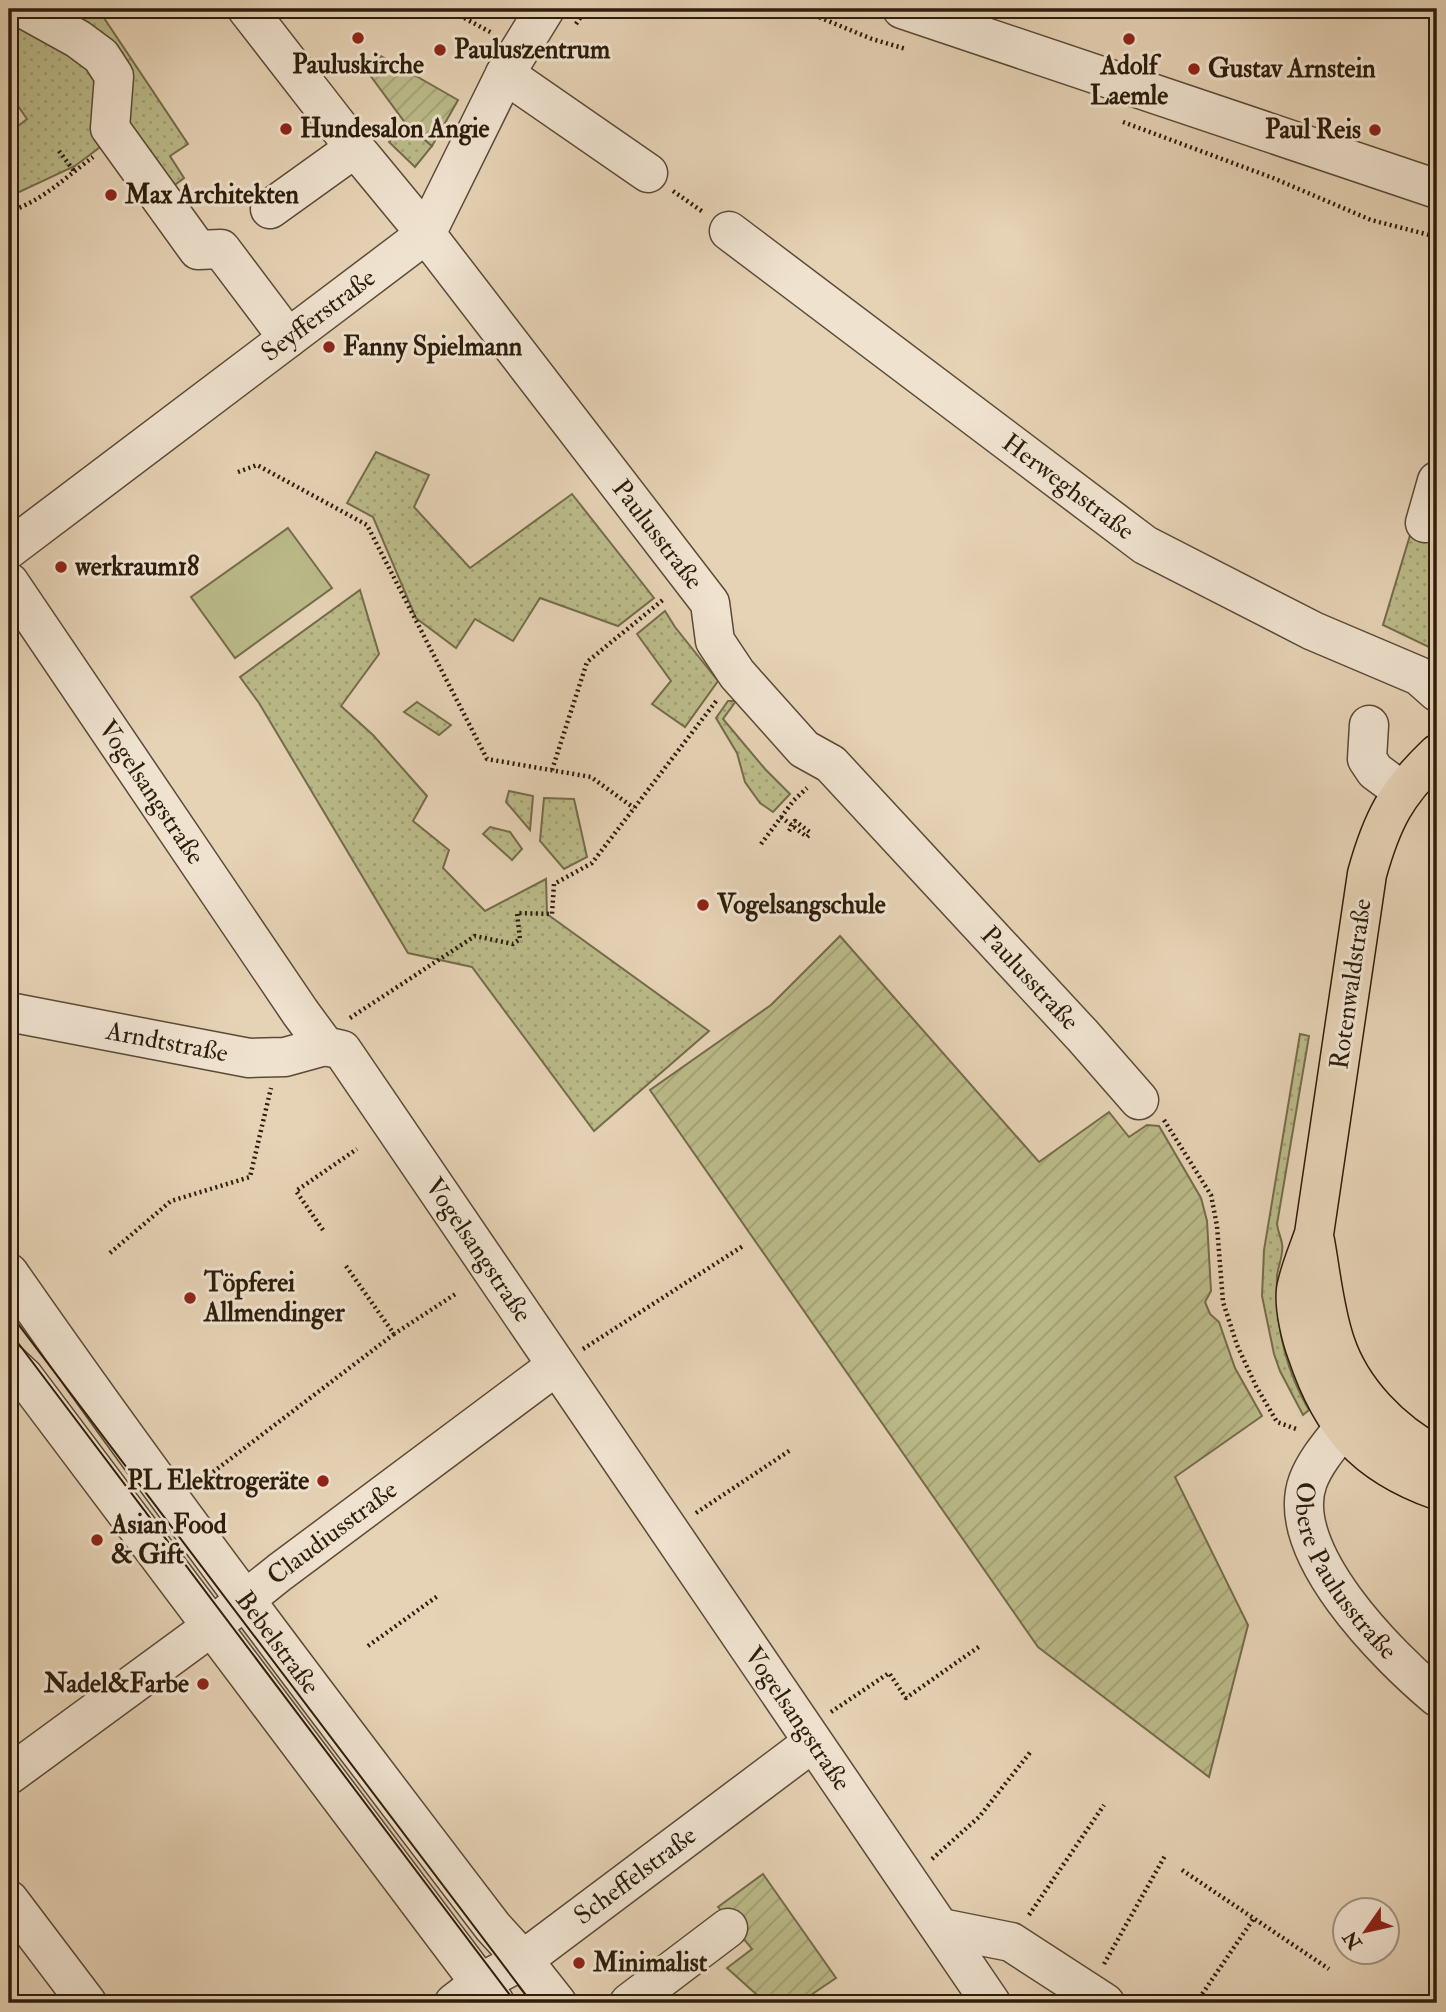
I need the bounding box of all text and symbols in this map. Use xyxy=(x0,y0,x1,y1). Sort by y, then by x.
marker: Pauluskirche xyxy=(350,30,366,46)
marker: Adolf Laemle xyxy=(1121,31,1137,47)
place label: Pauluszentrum xyxy=(454,34,611,66)
marker: Pauluszentrum xyxy=(432,42,448,58)
place label: Pauluskirche xyxy=(292,49,424,81)
place label: Adolf Laemle xyxy=(1090,50,1168,112)
place label: Gustav Arnstein xyxy=(1208,53,1376,85)
marker: Gustav Arnstein xyxy=(1186,61,1202,77)
place label: Hundesalon Angie xyxy=(300,113,490,146)
place label: Paul Reis xyxy=(1265,114,1361,146)
marker: Hundesalon Angie xyxy=(278,121,294,137)
marker: Paul Reis xyxy=(1367,122,1383,138)
place label: Max Architekten xyxy=(124,179,299,211)
marker: Max Architekten xyxy=(103,187,119,203)
street label: Seyfferstraße xyxy=(255,262,382,369)
place label: Fanny Spielmann xyxy=(343,331,523,364)
marker: Fanny Spielmann xyxy=(321,339,337,355)
street label: Herweghstraße xyxy=(996,427,1141,547)
street label: Paulusstraße xyxy=(605,473,710,596)
place label: werkraum18 xyxy=(74,551,199,583)
marker: werkraum18 xyxy=(53,559,69,575)
street label: Vogelsangstraße xyxy=(91,714,212,871)
place label: Vogelsangschule xyxy=(716,889,886,922)
marker: Vogelsangschule xyxy=(695,897,711,913)
street label: Rotenwaldstraße xyxy=(1323,897,1379,1071)
street label: Paulusstraße xyxy=(974,920,1086,1037)
street label: Arndtstraße xyxy=(103,1015,231,1070)
street label: Vogelsangstraße xyxy=(418,1172,539,1328)
place label: Töpferei Allmendinger xyxy=(203,1267,345,1330)
marker: Töpferei Allmendinger xyxy=(182,1290,198,1306)
place label: PL Elektrogeräte xyxy=(127,1465,309,1498)
marker: PL Elektrogeräte xyxy=(315,1473,331,1489)
street label: Claudiusstraße xyxy=(261,1474,404,1592)
street label: Obere Paulusstraße xyxy=(1287,1479,1404,1667)
place label: Asian Food & Gift xyxy=(110,1509,227,1571)
marker: Asian Food & Gift xyxy=(89,1532,105,1548)
street label: Bebelstraße xyxy=(228,1585,327,1701)
street label: Vogelsangstraße xyxy=(737,1641,858,1797)
place label: Nadel&Farbe xyxy=(43,1668,189,1700)
marker: Nadel&Farbe xyxy=(195,1676,211,1692)
street label: Scheffelstraße xyxy=(568,1819,703,1932)
north arrow xyxy=(1330,1896,1400,1966)
text: N xyxy=(1337,1925,1368,1955)
place label: Minimalist xyxy=(592,1947,708,1979)
marker: Minimalist xyxy=(571,1955,587,1971)

